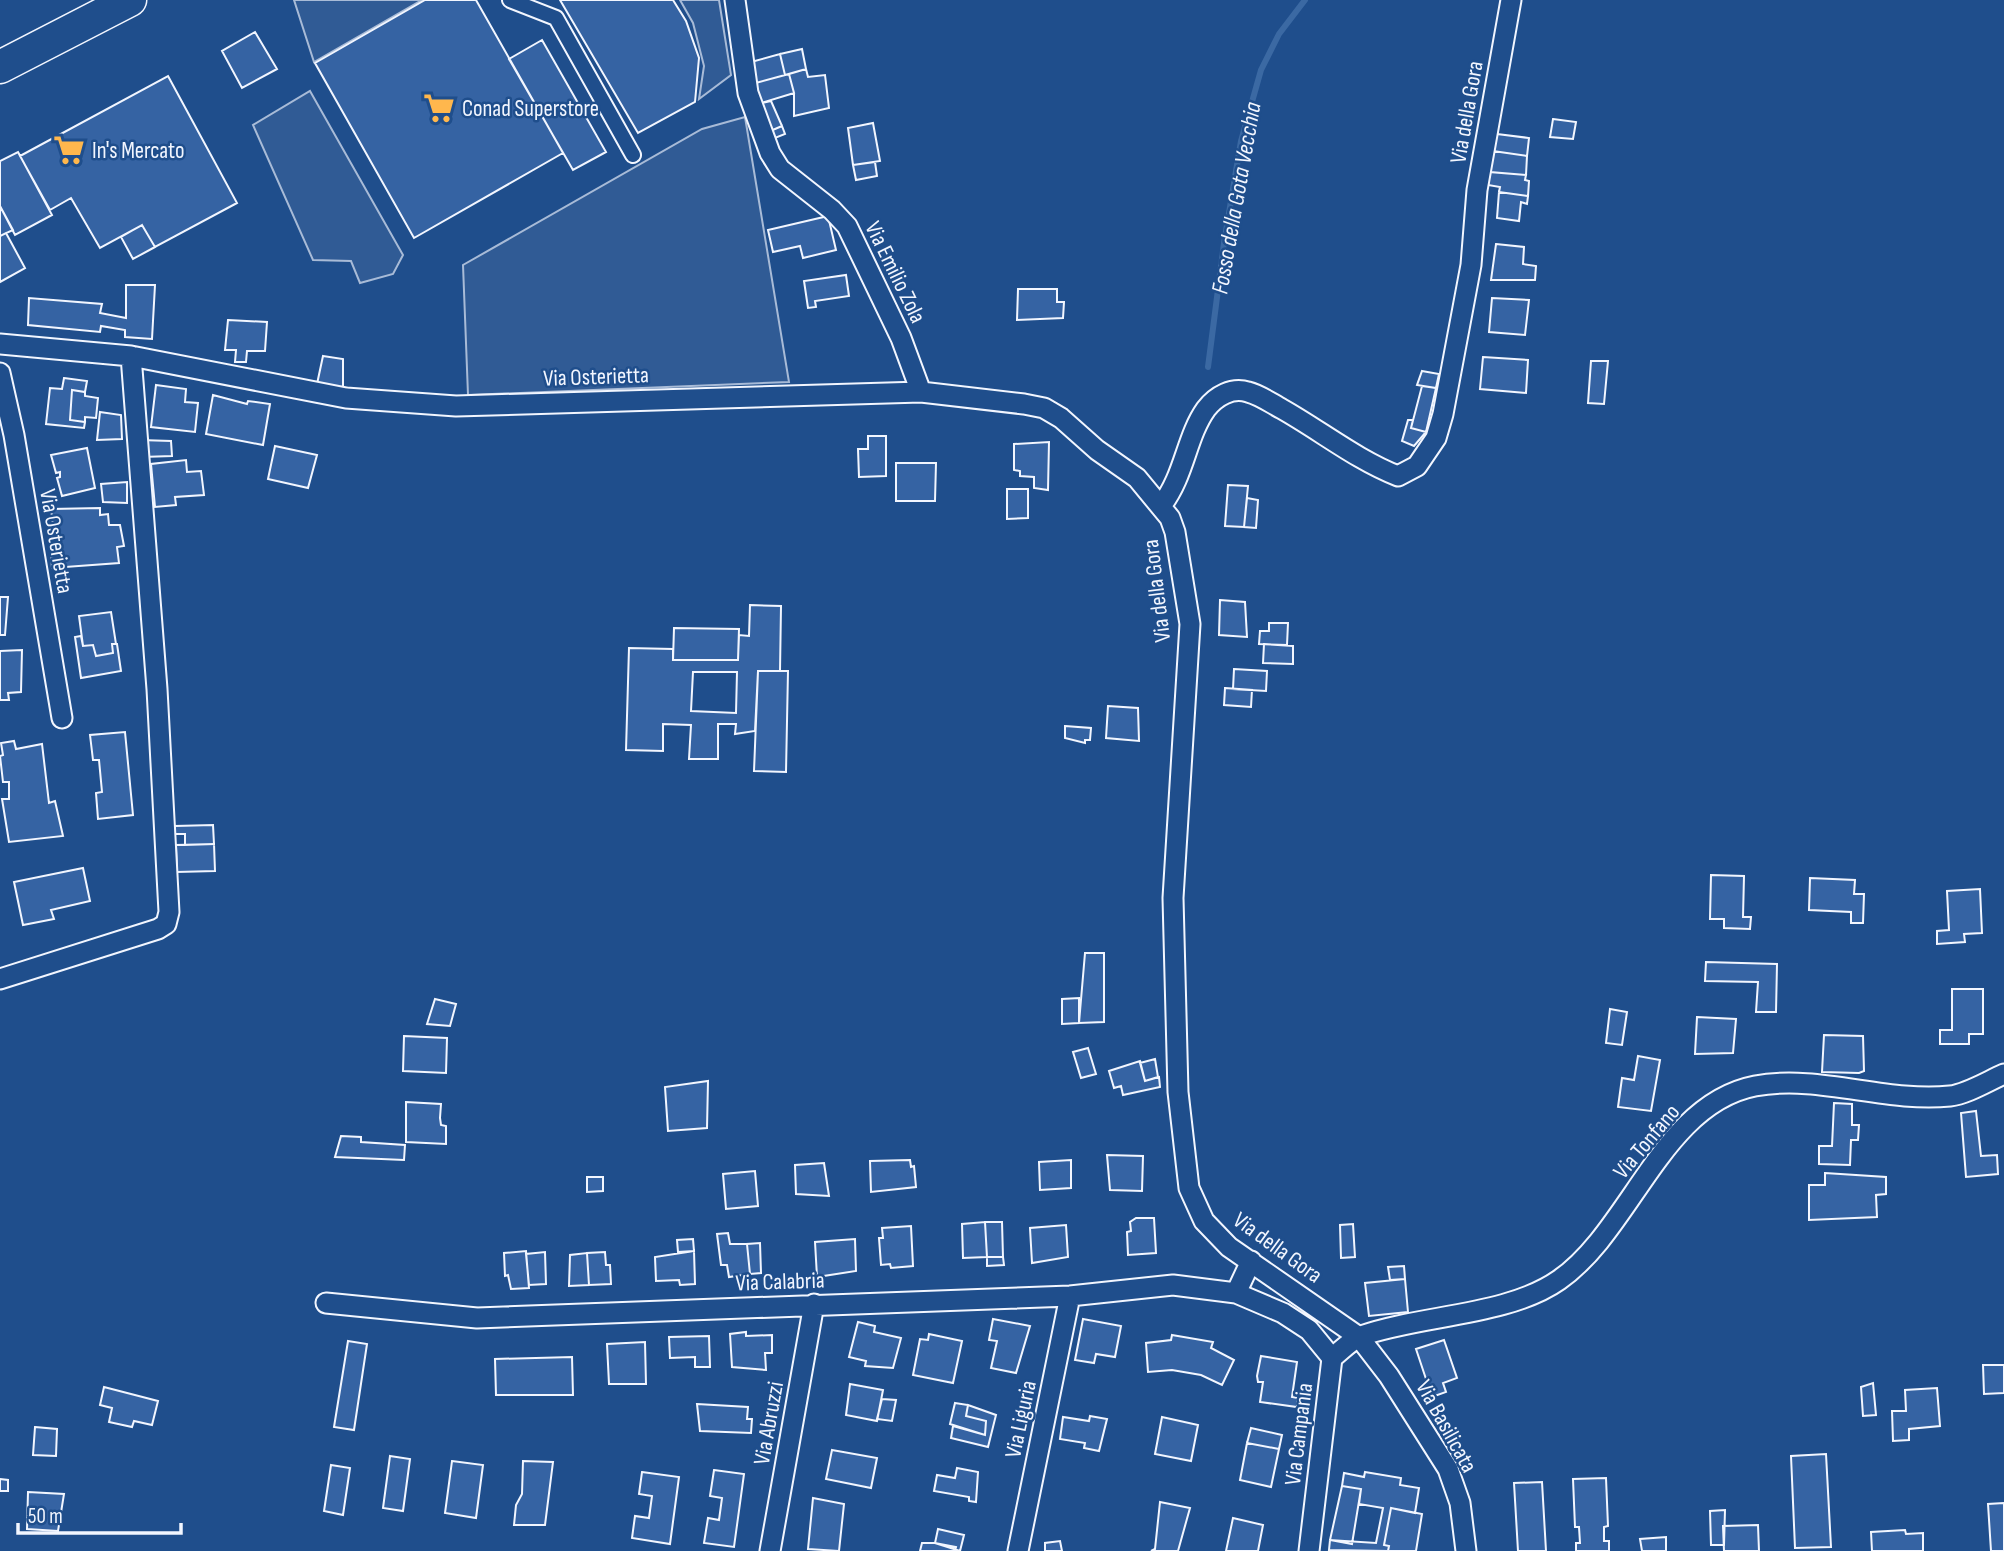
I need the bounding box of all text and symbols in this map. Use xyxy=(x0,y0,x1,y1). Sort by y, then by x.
street label: Via della Gora xyxy=(1444,59,1490,165)
supermarket icon: Conad Superstore xyxy=(422,91,456,125)
place label: Conad Superstore xyxy=(462,95,599,123)
water label: Fosso della Gota Vecchia xyxy=(1205,100,1268,296)
supermarket icon: In's Mercato xyxy=(52,133,86,167)
place label: In's Mercato xyxy=(92,137,184,165)
street label: Via Emilio Zola xyxy=(858,217,932,328)
street label: Via Osterietta xyxy=(543,361,649,393)
street label: Via Osterietta xyxy=(33,487,79,596)
street label: Via della Gora xyxy=(1137,538,1177,644)
street label: Via Tonfano xyxy=(1607,1099,1686,1185)
street label: Via della Gora xyxy=(1227,1206,1327,1289)
street label: Via Calabria xyxy=(735,1266,825,1298)
street label: Via Basilicata xyxy=(1409,1375,1483,1478)
street label: Via Liguria xyxy=(999,1378,1043,1460)
street label: Via Abruzzi xyxy=(748,1379,790,1467)
street label: Via Campania xyxy=(1279,1381,1319,1487)
scale bar xyxy=(18,1492,180,1536)
text: 50 m xyxy=(28,1504,63,1529)

